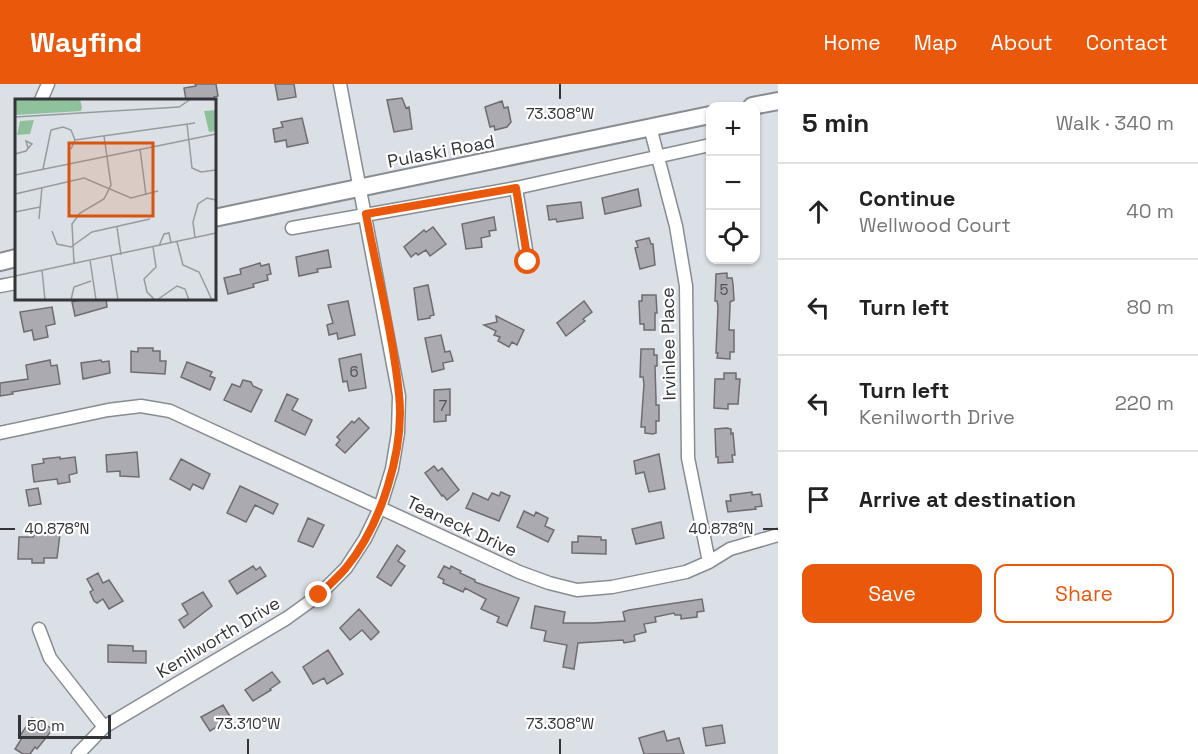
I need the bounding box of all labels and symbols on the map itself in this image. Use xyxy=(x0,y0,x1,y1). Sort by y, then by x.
inset map xyxy=(15,99,216,300)
text: 73.308°W xyxy=(526,104,594,123)
street label: Pulaski Road xyxy=(385,129,497,173)
route start xyxy=(514,248,540,274)
house number: 5 xyxy=(720,280,729,299)
street label: Irvinlee Place xyxy=(656,287,680,401)
house number: 6 xyxy=(349,362,359,381)
house number: 7 xyxy=(439,396,447,415)
street label: Teaneck Drive xyxy=(403,490,521,562)
text: 40.878°N xyxy=(24,519,90,538)
text: 40.878°N xyxy=(688,519,754,538)
route end xyxy=(305,581,331,607)
street label: Kenilworth Drive xyxy=(152,591,284,683)
scale bar xyxy=(18,712,111,740)
text: 73.310°W xyxy=(216,714,280,733)
text: 73.308°W xyxy=(526,714,594,733)

